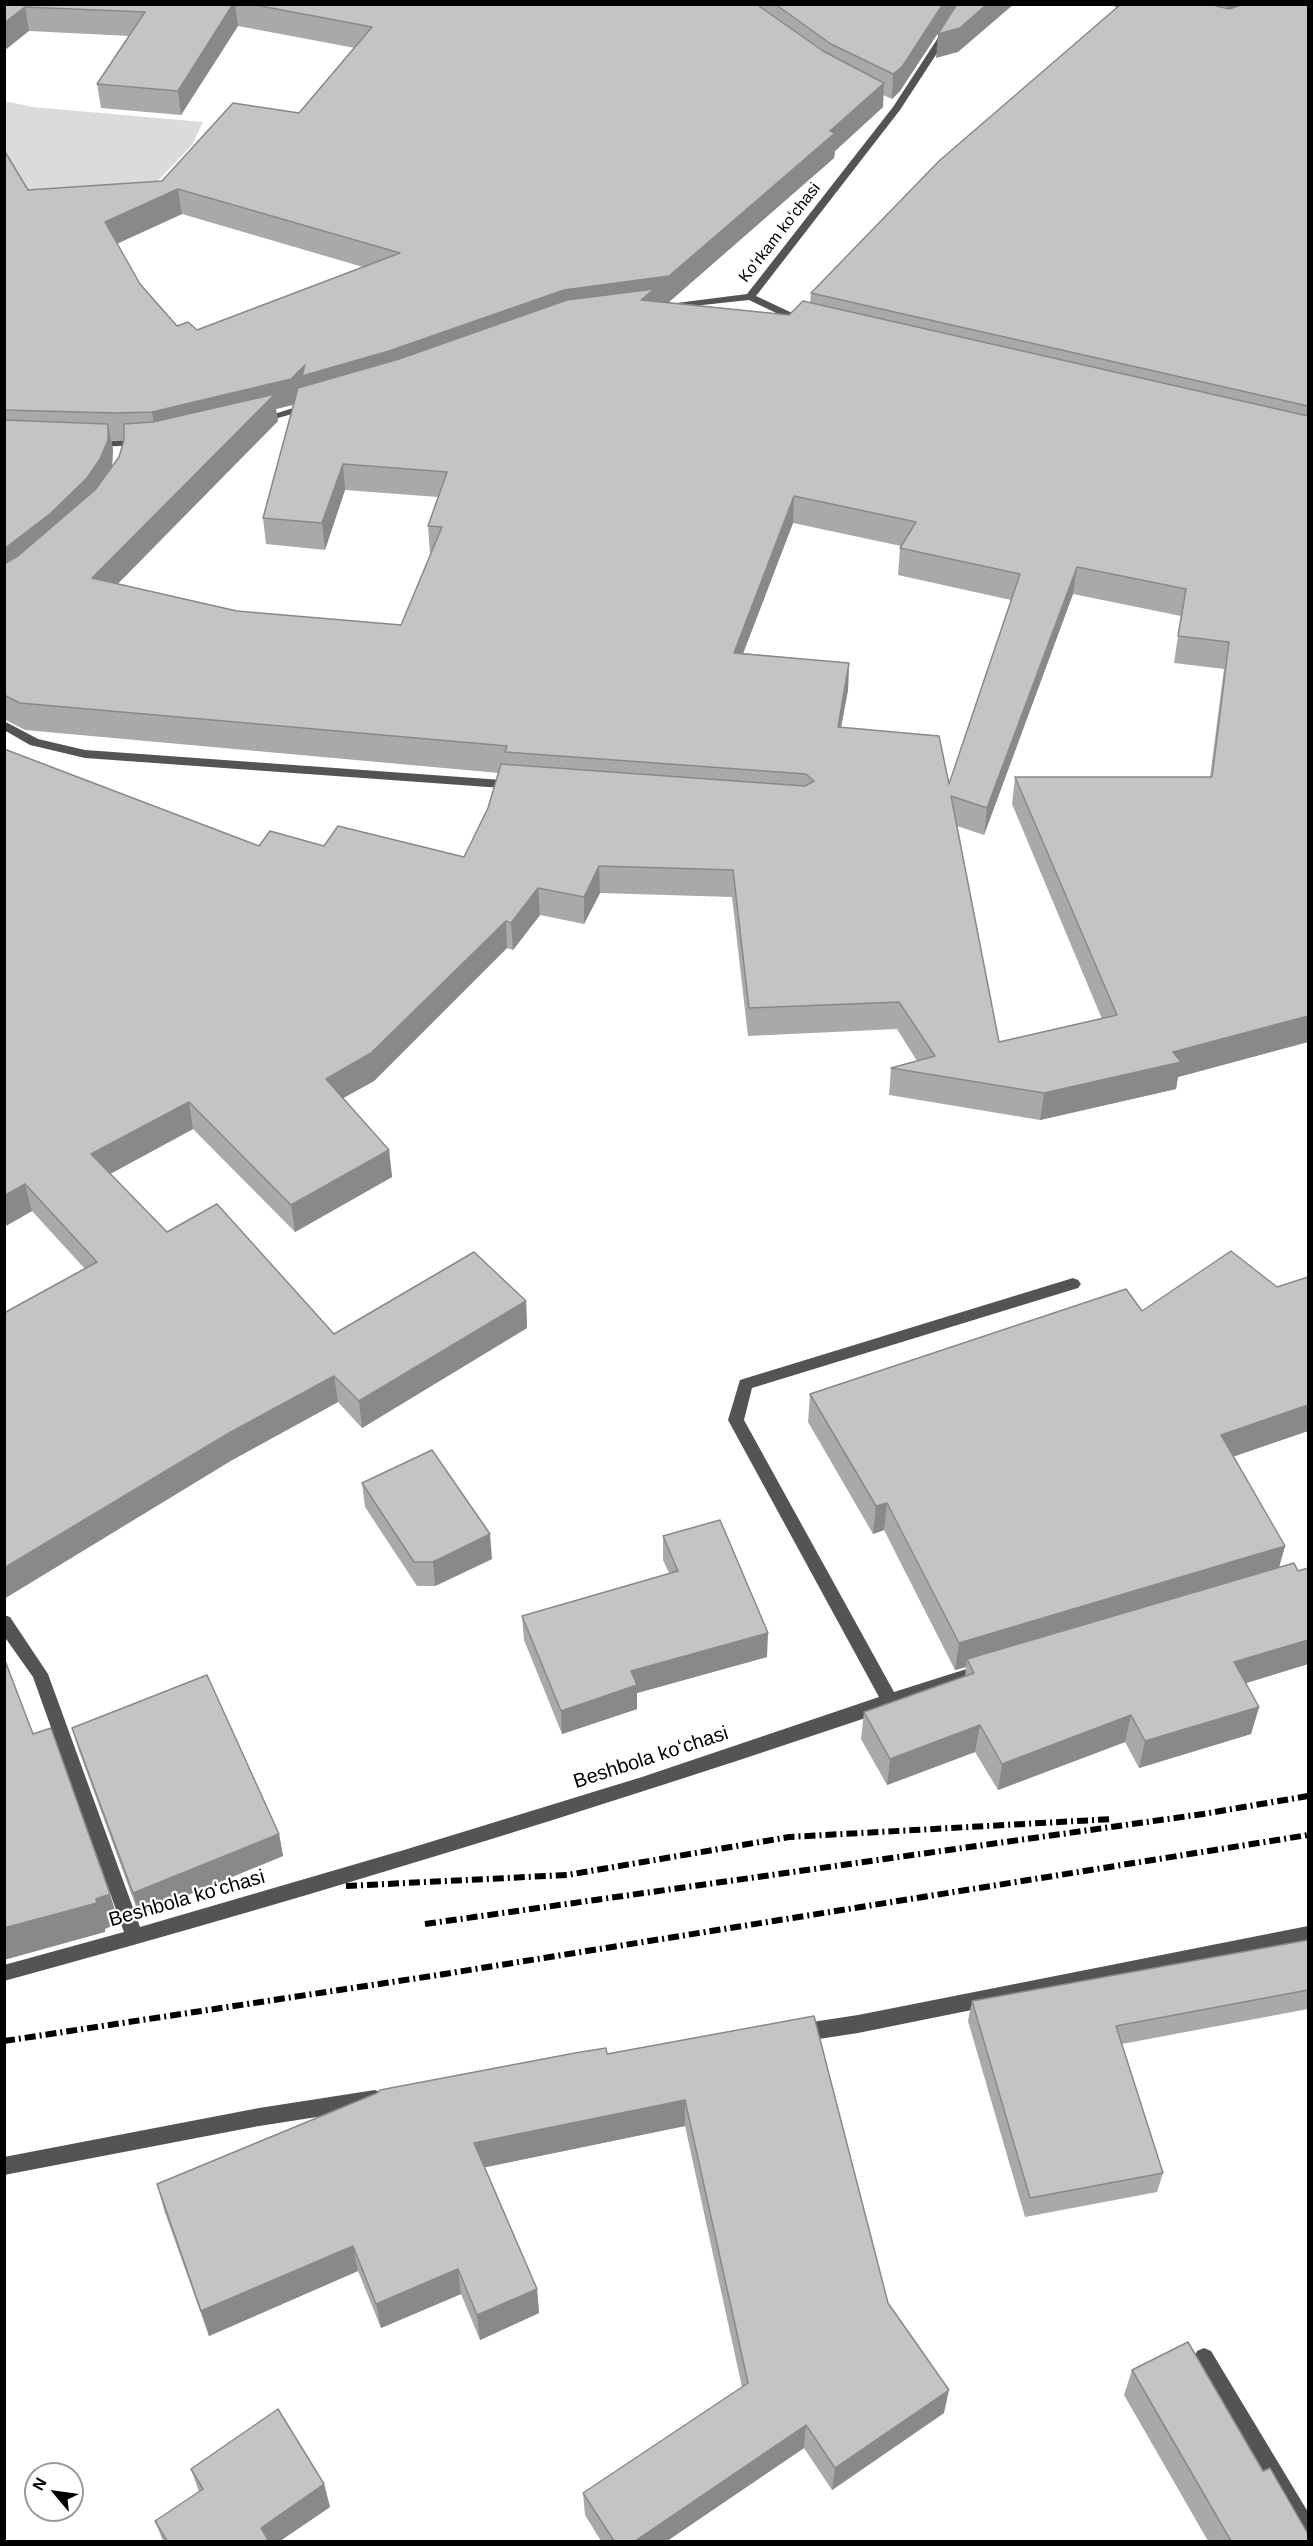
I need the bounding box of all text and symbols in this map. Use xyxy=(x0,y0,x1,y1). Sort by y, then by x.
street label: Koʻrkam koʻchasi xyxy=(735,179,825,287)
street label: Beshbola koʻchasi xyxy=(571,1722,731,1794)
street label: Beshbola koʻchasi xyxy=(106,1865,268,1933)
north arrow xyxy=(24,2462,84,2522)
text: N xyxy=(29,2475,50,2493)

